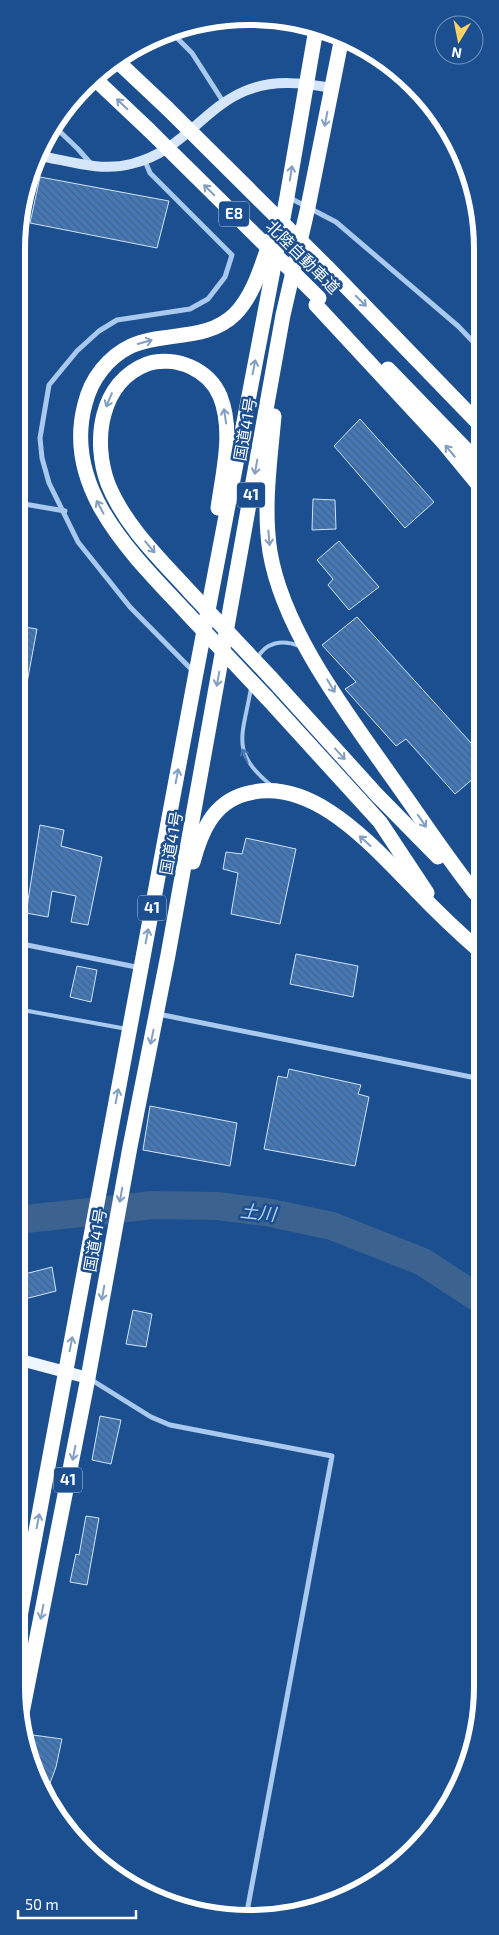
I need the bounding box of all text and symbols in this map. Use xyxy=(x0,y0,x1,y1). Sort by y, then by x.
north arrow xyxy=(434,15,484,65)
text: N xyxy=(450,44,463,63)
one-way arrow xyxy=(116,98,128,110)
one-way arrow xyxy=(320,111,330,127)
one-way arrow xyxy=(286,166,296,182)
one-way arrow xyxy=(204,184,216,196)
road number: E8 xyxy=(219,202,249,226)
street label: 北陸自動車道 xyxy=(263,216,344,297)
one-way arrow xyxy=(355,295,367,307)
one-way arrow xyxy=(136,336,152,346)
one-way arrow xyxy=(250,360,260,376)
one-way arrow xyxy=(104,392,114,407)
street label: 国道41号 xyxy=(230,396,259,462)
one-way arrow xyxy=(220,409,230,425)
one-way arrow xyxy=(444,444,455,457)
one-way arrow xyxy=(250,459,260,475)
road number: 41 xyxy=(237,482,265,508)
one-way arrow xyxy=(95,500,104,515)
one-way arrow xyxy=(264,530,274,546)
one-way arrow xyxy=(144,541,155,554)
one-way arrow xyxy=(213,670,223,686)
one-way arrow xyxy=(326,679,336,693)
one-way arrow xyxy=(240,748,249,764)
one-way arrow xyxy=(334,748,346,761)
one-way arrow xyxy=(172,769,182,785)
street label: 国道41号 xyxy=(156,810,185,876)
one-way arrow xyxy=(417,814,427,828)
one-way arrow xyxy=(359,835,372,847)
road number: 41 xyxy=(138,896,166,920)
one-way arrow xyxy=(142,928,152,944)
one-way arrow xyxy=(147,1029,156,1045)
one-way arrow xyxy=(112,1088,122,1104)
one-way arrow xyxy=(115,1187,125,1203)
water label: 土川 xyxy=(239,1199,279,1225)
street label: 国道41号 xyxy=(80,1207,109,1273)
one-way arrow xyxy=(98,1285,108,1301)
one-way arrow xyxy=(66,1337,76,1353)
one-way arrow xyxy=(68,1445,78,1461)
road number: 41 xyxy=(54,1468,82,1492)
one-way arrow xyxy=(34,1514,43,1530)
one-way arrow xyxy=(37,1604,46,1620)
scale bar xyxy=(18,1888,135,1920)
text: 50 m xyxy=(25,1895,59,1913)

